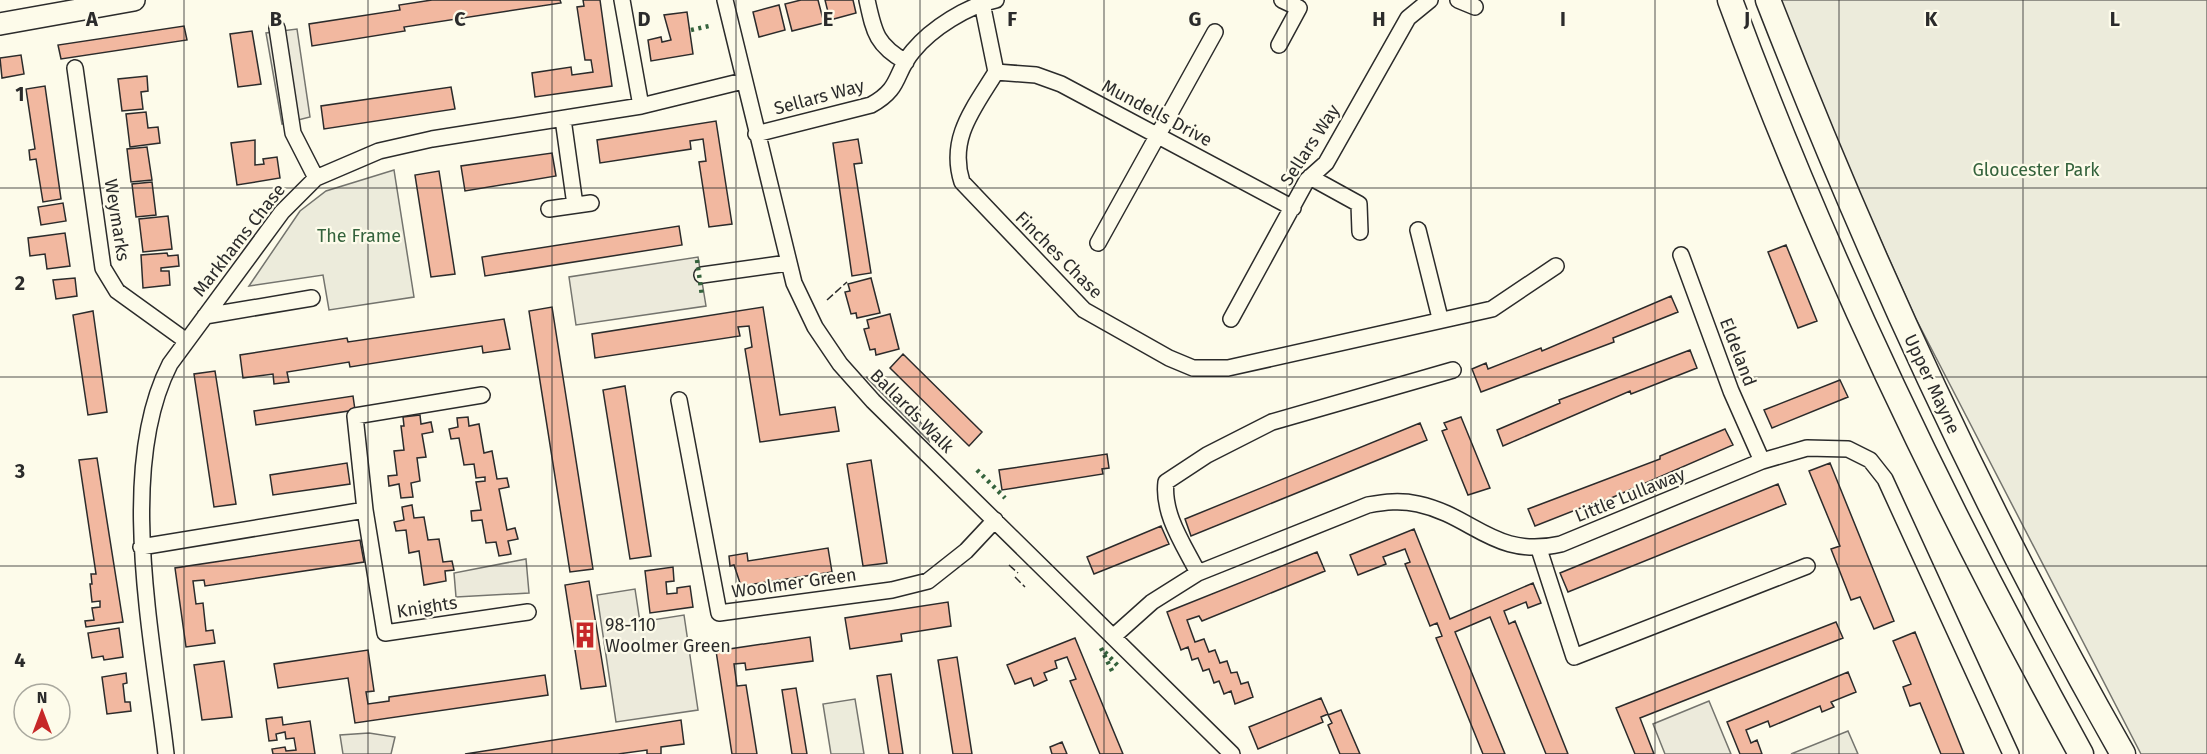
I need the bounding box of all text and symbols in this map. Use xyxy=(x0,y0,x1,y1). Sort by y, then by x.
text: A xyxy=(85,7,99,31)
text: B xyxy=(270,7,282,31)
text: C xyxy=(454,7,466,31)
text: D xyxy=(637,7,651,31)
text: E xyxy=(823,7,833,31)
text: F xyxy=(1007,7,1017,31)
text: G xyxy=(1189,7,1201,31)
text: H xyxy=(1372,7,1386,31)
text: I xyxy=(1560,7,1566,31)
text: J xyxy=(1743,7,1750,31)
text: K xyxy=(1925,7,1938,31)
text: L xyxy=(2110,7,2120,31)
street label: Sellars Way xyxy=(772,74,867,120)
street label: Mundells Drive xyxy=(1098,75,1216,151)
text: 1 xyxy=(15,82,25,106)
street label: Sellars Way xyxy=(1276,100,1344,190)
park label: Gloucester Park xyxy=(1972,159,2100,181)
street label: Weymarks xyxy=(100,177,134,263)
street label: Markhams Chase xyxy=(188,179,290,301)
street label: Finches Chase xyxy=(1011,207,1107,303)
park label: The Frame xyxy=(317,225,401,247)
text: 2 xyxy=(15,271,25,295)
street label: Eldeland xyxy=(1715,315,1761,389)
street label: Upper Mayne xyxy=(1899,331,1965,437)
street label: Ballards Walk xyxy=(865,364,959,458)
text: 3 xyxy=(14,459,25,483)
street label: Little Lullaway xyxy=(1572,463,1688,527)
street label: Woolmer Green xyxy=(730,563,858,603)
street label: Knights xyxy=(395,591,459,623)
place label: 98-110 Woolmer Green xyxy=(605,614,731,657)
building icon: 98-110 Woolmer Green xyxy=(570,620,600,650)
text: 4 xyxy=(14,648,26,672)
north arrow xyxy=(12,682,72,742)
text: N xyxy=(37,688,47,707)

